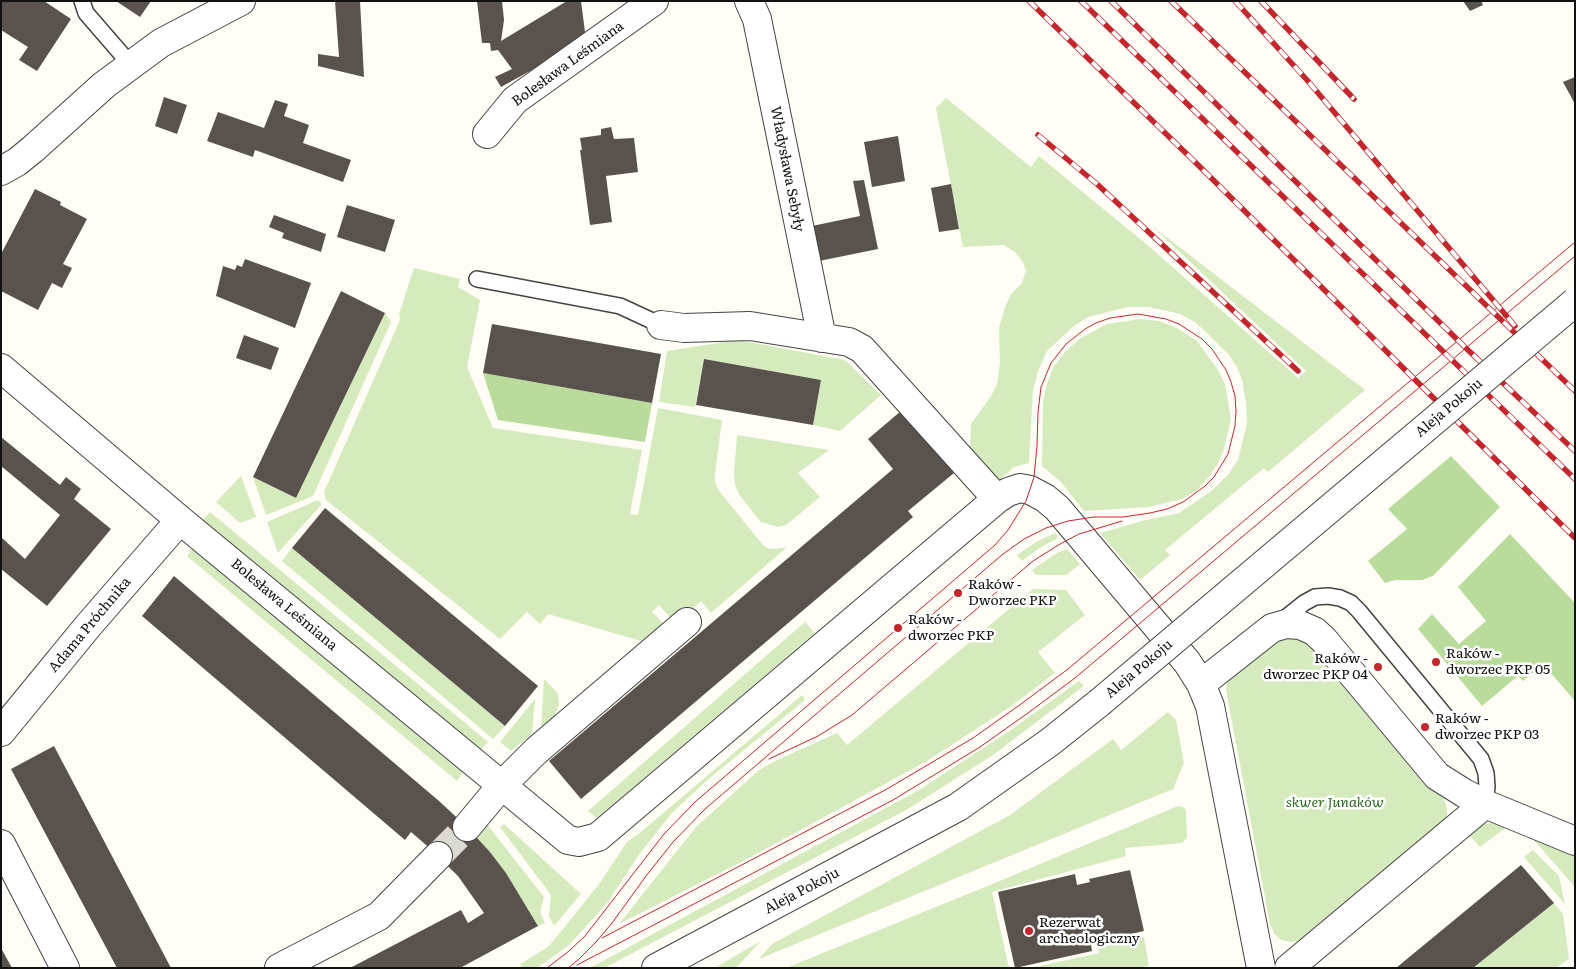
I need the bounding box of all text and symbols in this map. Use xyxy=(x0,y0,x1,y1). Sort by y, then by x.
street label: Bolesława Leśmiana xyxy=(509,18,627,110)
street label: Władysława Sebyły xyxy=(767,105,807,233)
street label: Aleja Pokoju xyxy=(1412,375,1486,441)
street label: Bolesława Leśmiana xyxy=(227,556,341,654)
street label: Adama Próchnika xyxy=(45,574,135,676)
place label: Raków - Dworzec PKP xyxy=(968,577,1056,610)
marker: Raków - Dworzec PKP xyxy=(952,587,964,599)
place label: Raków - dworzec PKP xyxy=(908,612,994,644)
marker: Raków - dworzec PKP xyxy=(892,622,904,634)
street label: Aleja Pokoju xyxy=(1102,636,1176,702)
place label: Raków - dworzec PKP 05 xyxy=(1446,646,1550,679)
place label: Raków - dworzec PKP 04 xyxy=(1263,651,1368,684)
marker: Raków - dworzec PKP 05 xyxy=(1430,656,1442,668)
marker: Raków - dworzec PKP 04 xyxy=(1372,661,1384,673)
place label: Raków - dworzec PKP 03 xyxy=(1435,711,1539,744)
marker: Raków - dworzec PKP 03 xyxy=(1419,721,1431,733)
park label: skwer Junaków xyxy=(1286,795,1384,811)
street label: Aleja Pokoju xyxy=(762,864,842,918)
place label: Rezerwat archeologiczny xyxy=(1039,915,1140,948)
marker: Rezerwat archeologiczny xyxy=(1023,925,1035,937)

